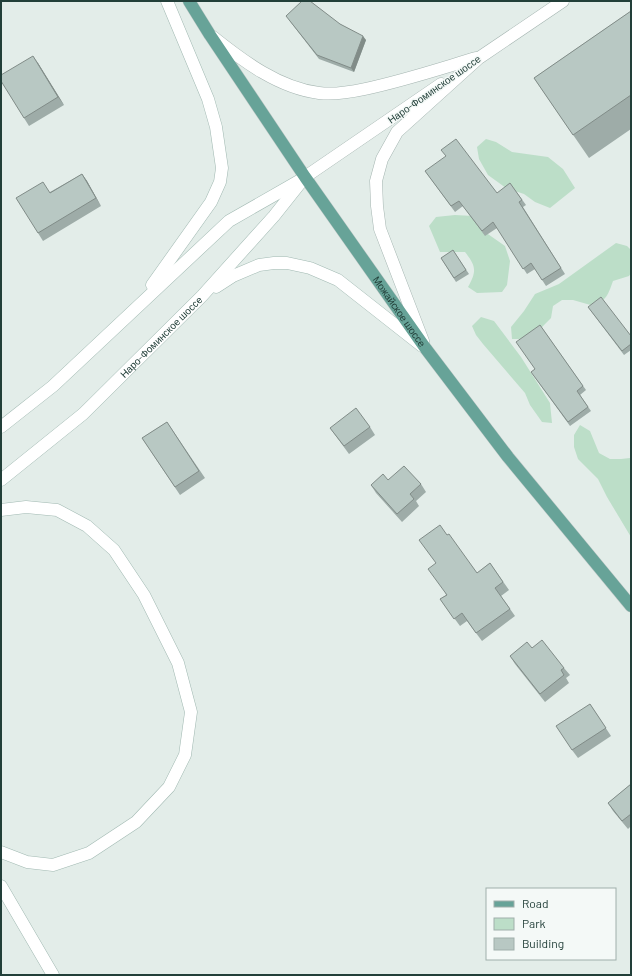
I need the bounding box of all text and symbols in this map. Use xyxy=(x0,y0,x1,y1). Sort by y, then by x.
street label: Наро-Фоминское шоссе xyxy=(385,52,483,126)
street label: Можайское шоссе xyxy=(371,274,429,349)
street label: Наро-Фоминское шоссе xyxy=(117,293,205,380)
legend xyxy=(486,888,616,960)
text: Road xyxy=(522,896,549,910)
text: Park xyxy=(522,916,546,930)
text: Building xyxy=(522,936,564,950)

